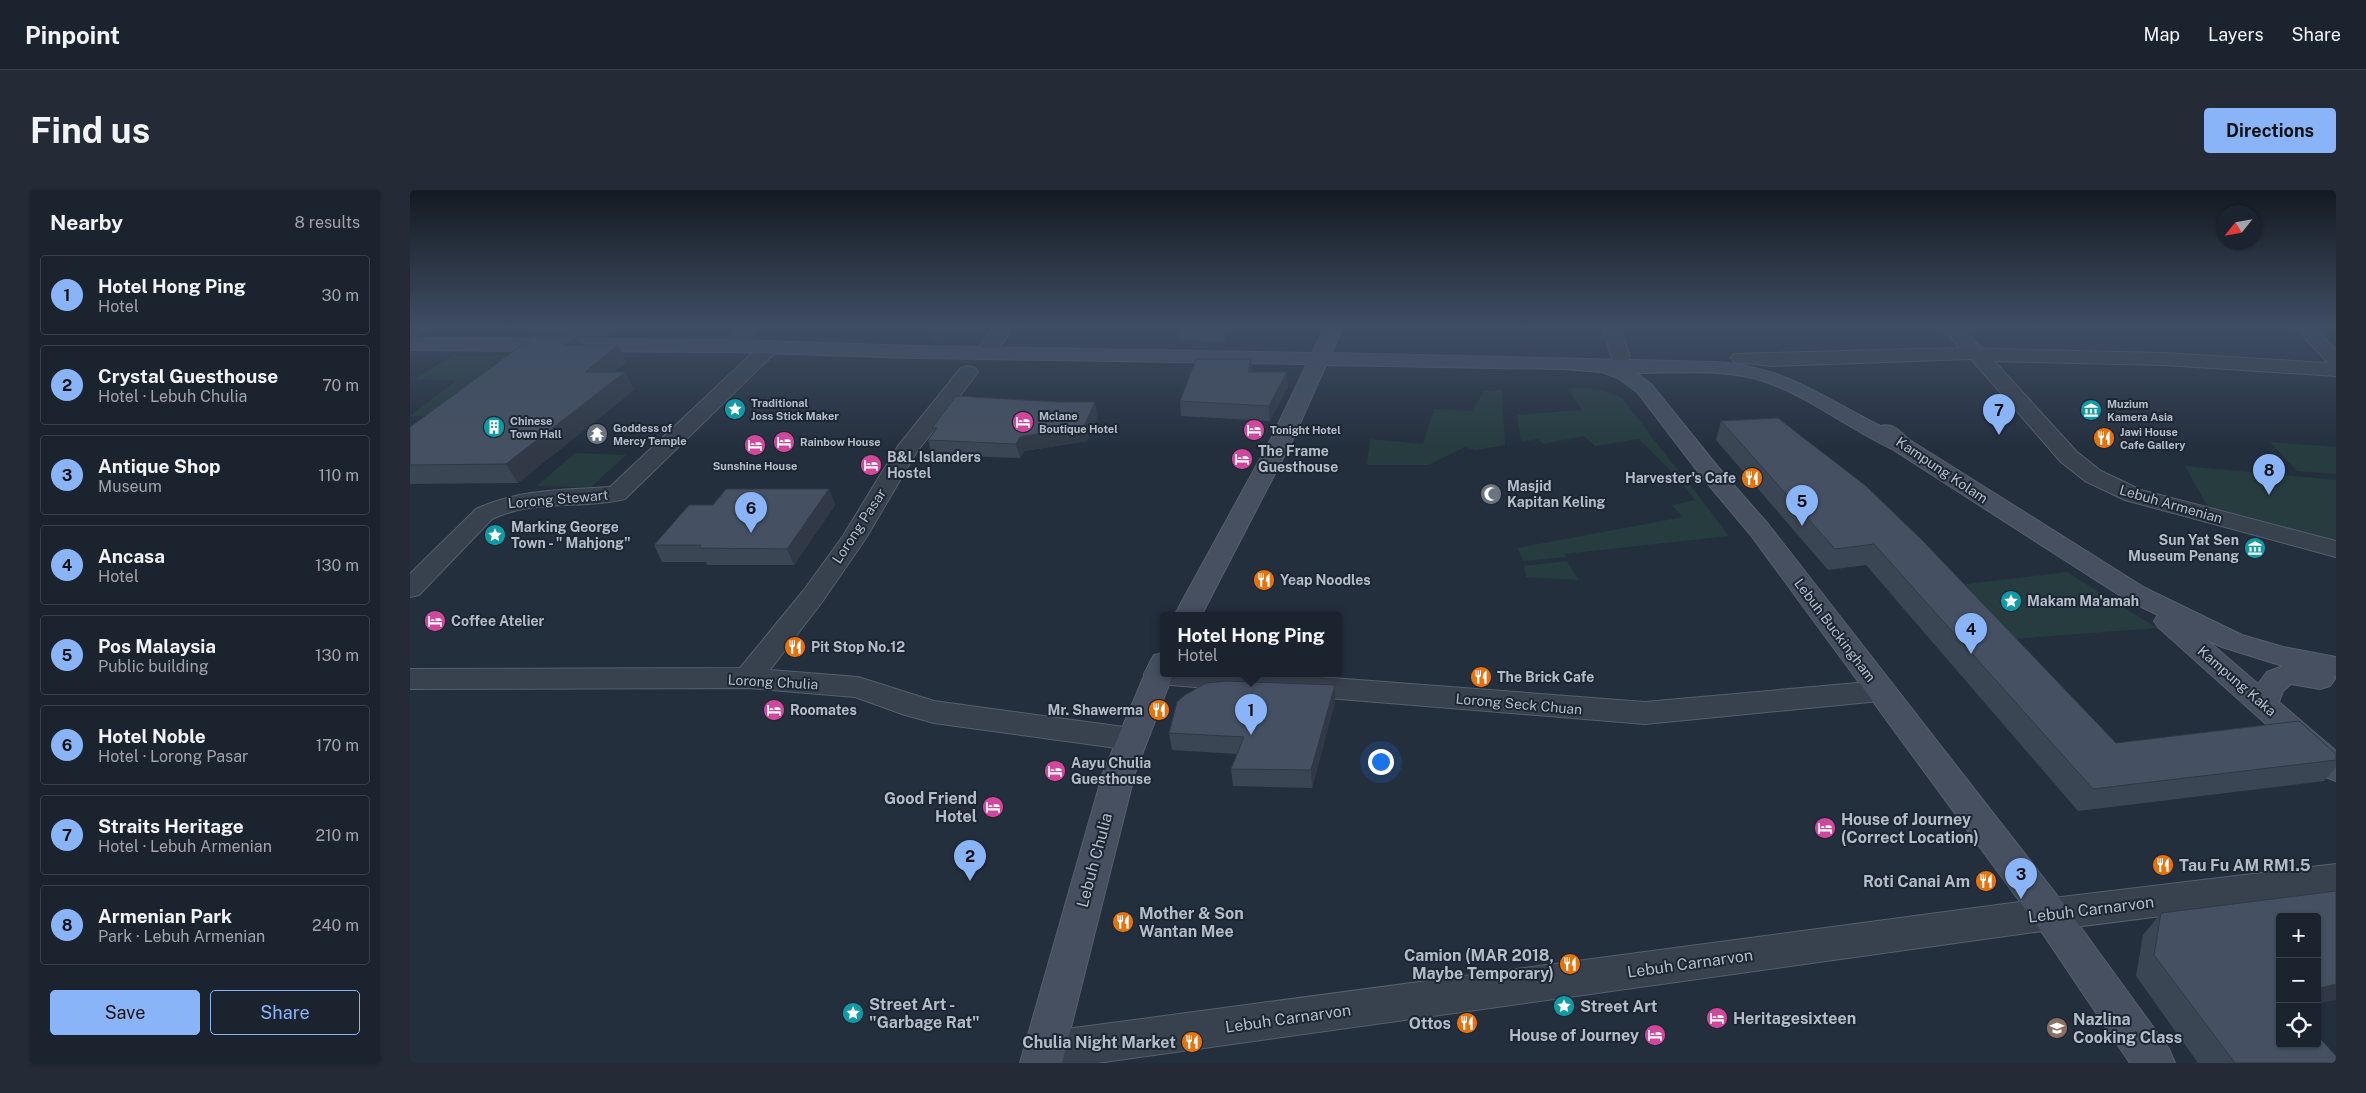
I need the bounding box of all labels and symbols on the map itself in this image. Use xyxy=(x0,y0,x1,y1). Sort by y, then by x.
north arrow xyxy=(2216,205,2261,250)
pin: 7 xyxy=(1983,394,2015,435)
place icon: Traditional Joss Stick Maker xyxy=(723,397,747,421)
place label: Traditional Joss Stick Maker xyxy=(751,397,839,422)
museum icon: Muzium Kamera Asia xyxy=(2079,398,2103,422)
place label: Muzium Kamera Asia xyxy=(2107,398,2173,423)
hotel icon: Mclane Boutique Hotel xyxy=(1011,410,1035,434)
place label: Mclane Boutique Hotel xyxy=(1039,410,1118,435)
building icon: Chinese Town Hall xyxy=(482,415,506,439)
place label: Chinese Town Hall xyxy=(510,415,562,440)
hotel icon: Tonight Hotel xyxy=(1242,418,1266,442)
temple icon: Goddess of Mercy Temple xyxy=(585,422,609,446)
place label: Goddess of Mercy Temple xyxy=(613,422,687,447)
place label: Tonight Hotel xyxy=(1270,424,1341,436)
restaurant icon: Jawi House Cafe Gallery xyxy=(2092,426,2116,450)
place label: Jawi House Cafe Gallery xyxy=(2120,426,2186,451)
hotel icon: Rainbow House xyxy=(772,430,796,454)
hotel icon: Sunshine House xyxy=(743,433,767,457)
street label: Kampung Kolam xyxy=(1893,433,1991,507)
place label: Rainbow House xyxy=(800,436,881,448)
place label: The Frame Guesthouse xyxy=(1258,443,1338,475)
hotel icon: The Frame Guesthouse xyxy=(1230,447,1254,471)
place label: B&L Islanders Hostel xyxy=(887,449,981,481)
hotel icon: B&L Islanders Hostel xyxy=(859,453,883,477)
pin: 8 xyxy=(2253,454,2285,495)
place label: Sunshine House xyxy=(713,460,797,472)
restaurant icon: Harvester's Cafe xyxy=(1740,466,1764,490)
place label: Harvester's Cafe xyxy=(1625,470,1736,486)
place label: Masjid Kapitan Keling xyxy=(1507,478,1606,510)
mosque icon: Masjid Kapitan Keling xyxy=(1479,482,1503,506)
street label: Lebuh Armenian xyxy=(2118,482,2224,526)
pin: 5 xyxy=(1786,485,1818,526)
street label: Lorong Pasar xyxy=(829,486,889,566)
street label: Lorong Stewart xyxy=(507,487,609,511)
pin: 6 xyxy=(735,492,767,533)
place label: Marking George Town - " Mahjong" xyxy=(511,519,631,551)
place icon: Marking George Town - " Mahjong" xyxy=(483,523,507,547)
place label: Sun Yat Sen Museum Penang xyxy=(2128,532,2239,564)
museum icon: Sun Yat Sen Museum Penang xyxy=(2243,536,2267,560)
restaurant icon: Yeap Noodles xyxy=(1252,568,1276,592)
place label: Yeap Noodles xyxy=(1280,572,1371,588)
street label: Lebuh Buckingham xyxy=(1791,575,1879,685)
place icon: Makam Ma'amah xyxy=(1999,589,2023,613)
place label: Makam Ma'amah xyxy=(2027,593,2139,609)
hotel icon: Coffee Atelier xyxy=(423,609,447,633)
place label: Coffee Atelier xyxy=(451,613,545,629)
pin: 4 xyxy=(1955,613,1987,654)
restaurant icon: Pit Stop No.12 xyxy=(783,635,807,659)
place label: Pit Stop No.12 xyxy=(811,639,905,655)
street label: Kampung Kaka xyxy=(2195,643,2279,719)
restaurant icon: The Brick Cafe xyxy=(1469,665,1493,689)
place label: The Brick Cafe xyxy=(1497,669,1594,685)
street label: Lorong Chulia xyxy=(727,672,819,692)
street label: Lorong Seck Chuan xyxy=(1455,690,1583,718)
pin: 1 xyxy=(1235,694,1267,735)
hotel icon: Roomates xyxy=(762,698,786,722)
restaurant icon: Mr. Shawerma xyxy=(1147,698,1171,722)
place label: Roomates xyxy=(790,702,857,718)
place label: Mr. Shawerma xyxy=(1048,702,1143,718)
your location xyxy=(1368,749,1394,775)
place label: Aayu Chulia Guesthouse xyxy=(1071,755,1151,787)
hotel icon: Aayu Chulia Guesthouse xyxy=(1043,759,1067,783)
place label: Good Friend Hotel xyxy=(884,789,977,826)
hotel icon: Good Friend Hotel xyxy=(981,795,1005,819)
place label: House of Journey (Correct Location) xyxy=(1841,810,1979,847)
street label: Lebuh Chulia xyxy=(1073,811,1116,910)
hotel icon: House of Journey (Correct Location) xyxy=(1813,816,1837,840)
pin: 2 xyxy=(954,840,986,881)
restaurant icon: Tau Fu AM RM1.5 xyxy=(2151,853,2175,877)
place label: Tau Fu AM RM1.5 xyxy=(2179,856,2311,875)
pin: 3 xyxy=(2005,858,2037,899)
restaurant icon: Roti Canai Am xyxy=(1974,869,1998,893)
place label: Roti Canai Am xyxy=(1863,872,1970,891)
street label: Lebuh Carnarvon xyxy=(2027,892,2155,927)
place label: Mother & Son Wantan Mee xyxy=(1139,904,1244,941)
restaurant icon: Mother & Son Wantan Mee xyxy=(1111,910,1135,934)
street label: Lebuh Carnarvon xyxy=(1626,945,1754,982)
place label: Camion (MAR 2018, Maybe Temporary) xyxy=(1404,946,1554,983)
restaurant icon: Camion (MAR 2018, Maybe Temporary) xyxy=(1558,952,1582,976)
place icon: Street Art xyxy=(1552,994,1576,1018)
place label: Street Art - "Garbage Rat" xyxy=(869,995,980,1032)
place label: Street Art xyxy=(1580,997,1658,1016)
street label: Lebuh Carnarvon xyxy=(1224,1000,1352,1037)
place icon: Street Art - "Garbage Rat" xyxy=(841,1001,865,1025)
hotel icon: Heritagesixteen xyxy=(1705,1006,1729,1030)
place label: Heritagesixteen xyxy=(1733,1009,1856,1028)
place label: Nazlina Cooking Class xyxy=(2073,1010,2182,1047)
restaurant icon: Ottos xyxy=(1455,1011,1479,1035)
place label: Ottos xyxy=(1409,1014,1451,1033)
school or university icon: Nazlina Cooking Class xyxy=(2045,1016,2069,1040)
hotel icon: House of Journey xyxy=(1643,1023,1667,1047)
place label: House of Journey xyxy=(1509,1026,1639,1045)
restaurant icon: Chulia Night Market xyxy=(1180,1030,1204,1054)
place label: Chulia Night Market xyxy=(1022,1033,1176,1052)

